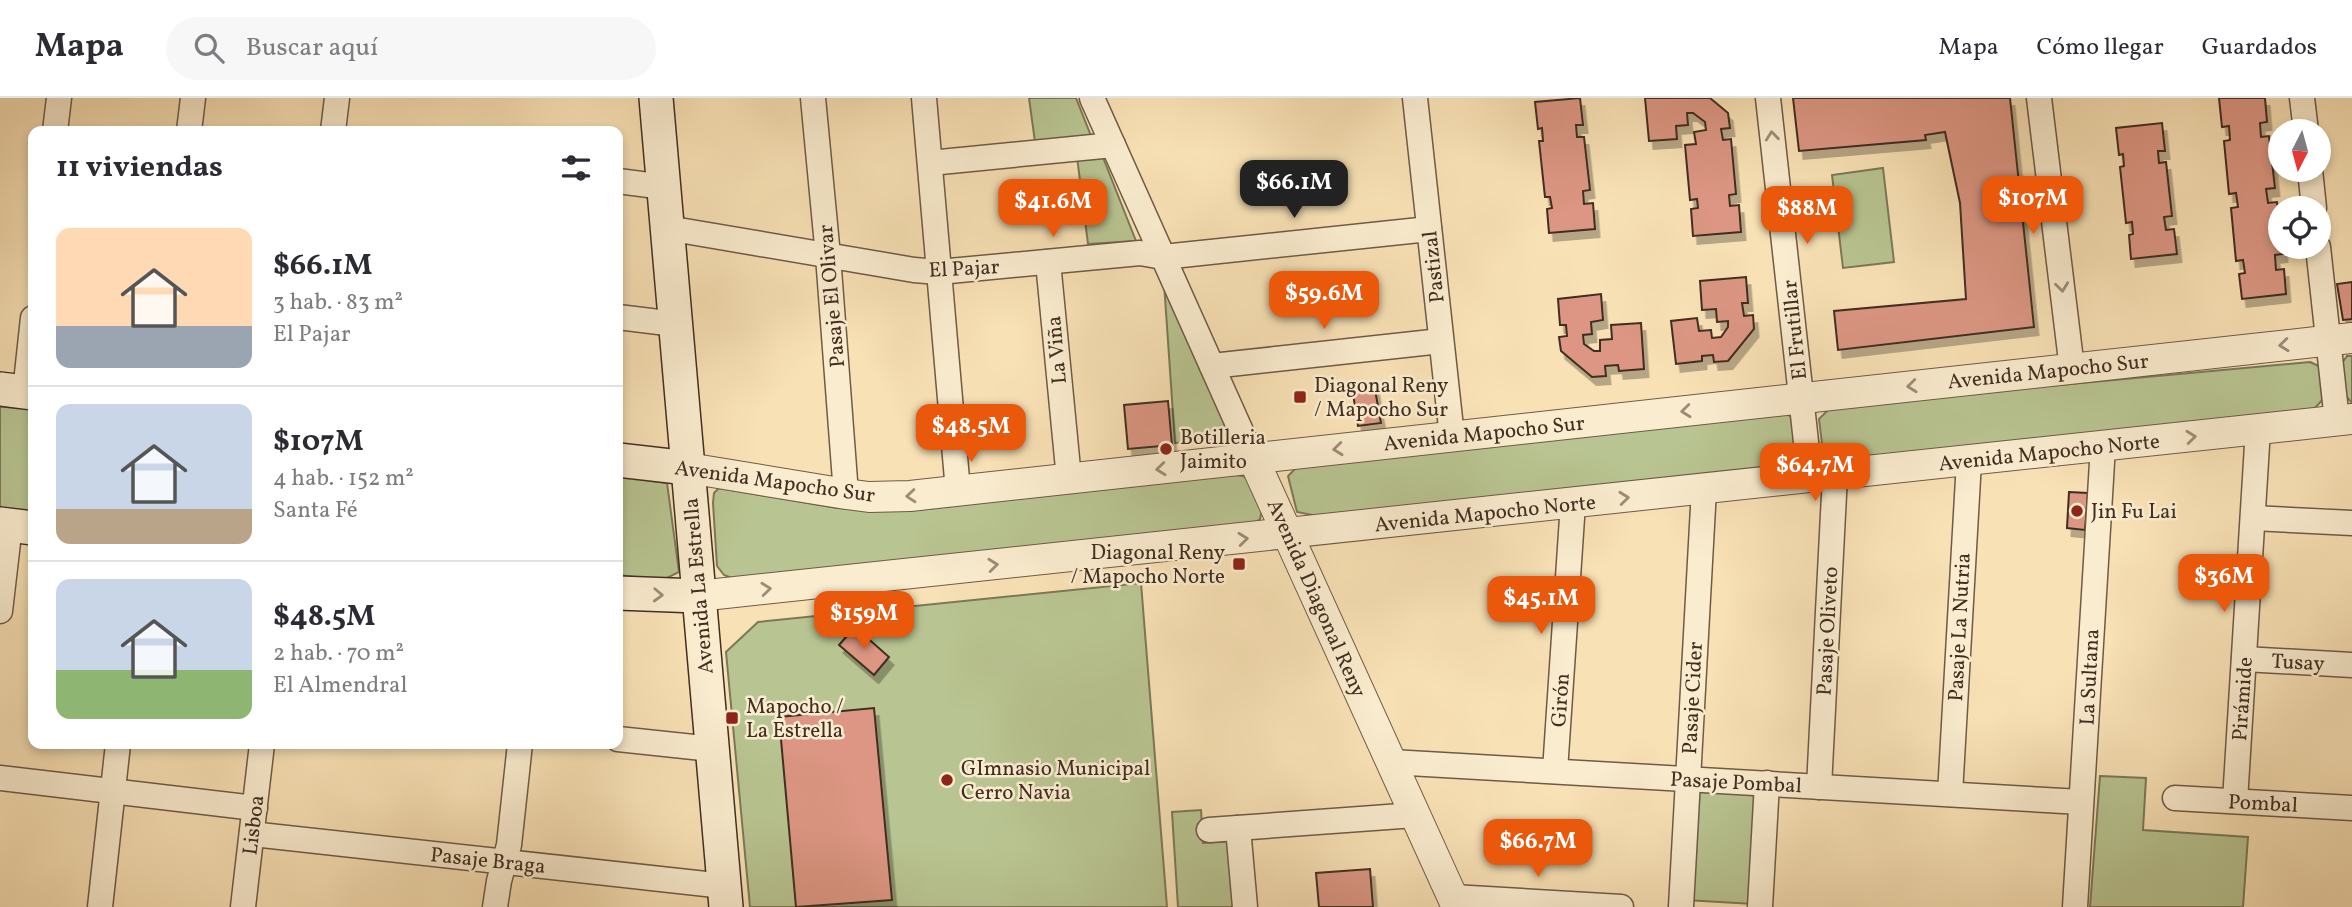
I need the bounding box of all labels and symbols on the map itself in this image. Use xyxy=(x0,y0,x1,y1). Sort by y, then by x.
north arrow xyxy=(2268,119,2331,182)
one-way arrow xyxy=(1765,130,1780,141)
pin: $66.1M xyxy=(1237,160,1351,220)
pin: $107M xyxy=(1984,176,2082,236)
pin: $41.6M xyxy=(996,180,1110,239)
pin: $88M xyxy=(1766,186,1848,246)
street label: Pasaje El Olivar xyxy=(812,223,853,369)
street label: Pastizal xyxy=(1416,229,1453,304)
street label: El Pajar xyxy=(928,253,1000,286)
pin: $59.6M xyxy=(1267,272,1381,331)
street label: El Frutillar xyxy=(1776,278,1815,381)
one-way arrow xyxy=(2054,281,2069,293)
street label: La Viña xyxy=(1040,315,1075,385)
one-way arrow xyxy=(2278,338,2290,353)
street label: Avenida Mapocho Sur xyxy=(1946,347,2150,397)
place label: Diagonal Reny / Mapocho Sur xyxy=(1314,372,1449,425)
one-way arrow xyxy=(1906,379,1918,394)
marker: Diagonal Reny / Mapocho Sur xyxy=(1292,389,1308,405)
one-way arrow xyxy=(1680,403,1691,418)
pin: $48.5M xyxy=(914,404,1028,464)
street label: Avenida Mapocho Sur xyxy=(1382,409,1586,459)
place label: Botilleria Jaimito xyxy=(1180,424,1266,477)
street label: Avenida Mapocho Norte xyxy=(1937,427,2161,480)
one-way arrow xyxy=(2185,429,2197,444)
marker: Botilleria Jaimito xyxy=(1158,441,1174,457)
one-way arrow xyxy=(1332,441,1343,456)
pin: $64.7M xyxy=(1758,444,1872,503)
street label: Avenida Mapocho Sur xyxy=(673,454,877,511)
one-way arrow xyxy=(1155,461,1167,476)
one-way arrow xyxy=(905,488,916,503)
street label: Avenida Mapocho Norte xyxy=(1373,488,1597,541)
one-way arrow xyxy=(1619,491,1630,506)
street label: Avenida Diagonal Reny xyxy=(1259,495,1373,703)
street label: Avenida La Estrella xyxy=(677,496,722,675)
place label: Jin Fu Lai xyxy=(2091,498,2177,527)
marker: Jin Fu Lai xyxy=(2069,503,2085,519)
one-way arrow xyxy=(1237,531,1249,546)
place label: Diagonal Reny / Mapocho Norte xyxy=(1071,539,1226,592)
street label: Pasaje La Nutria xyxy=(1942,552,1979,702)
pin: $36M xyxy=(2183,554,2265,614)
marker: Diagonal Reny / Mapocho Norte xyxy=(1231,556,1247,572)
one-way arrow xyxy=(987,558,998,573)
street label: Pasaje Oliveto xyxy=(1811,566,1846,696)
pin: $45.1M xyxy=(1484,576,1598,636)
one-way arrow xyxy=(761,581,772,596)
one-way arrow xyxy=(653,587,664,602)
pin: $159M xyxy=(815,592,913,651)
street label: La Sultana xyxy=(2073,628,2108,726)
street label: Pasaje Cider xyxy=(1676,641,1711,755)
street label: Tusay xyxy=(2271,648,2326,679)
street label: Pirámide xyxy=(2226,656,2261,742)
street label: Girón xyxy=(1545,672,1578,728)
place label: Mapocho / La Estrella xyxy=(746,693,844,746)
marker: Mapocho / La Estrella xyxy=(724,710,740,726)
place label: GImnasio Municipal Cerro Navia xyxy=(961,755,1150,808)
street label: Pasaje Pombal xyxy=(1669,766,1803,801)
marker: GImnasio Municipal Cerro Navia xyxy=(939,772,955,788)
street label: Pombal xyxy=(2227,788,2299,821)
street label: Lisboa xyxy=(236,794,273,857)
pin: $66.7M xyxy=(1481,820,1595,879)
street label: Pasaje Braga xyxy=(429,841,547,882)

